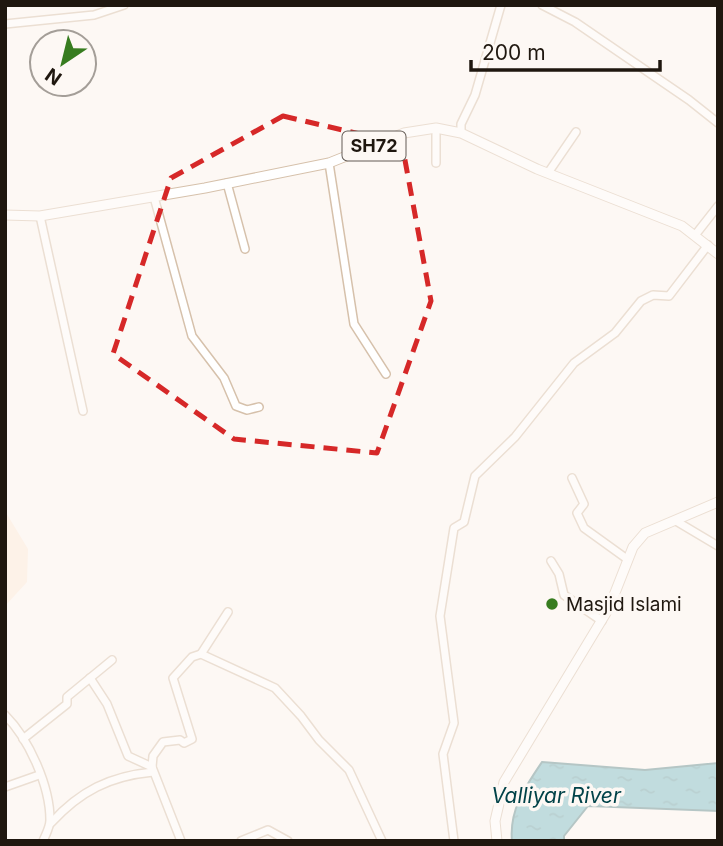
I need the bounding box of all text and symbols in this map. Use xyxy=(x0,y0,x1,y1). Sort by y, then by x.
north arrow xyxy=(28,28,98,98)
scale bar xyxy=(471,28,660,72)
text: 200 m xyxy=(482,40,546,65)
text: N xyxy=(41,63,66,90)
road number: SH72 xyxy=(342,132,406,160)
place label: Masjid Islami xyxy=(566,593,682,616)
marker: Masjid Islami xyxy=(544,596,560,612)
water label: Valliyar River xyxy=(491,783,622,808)

